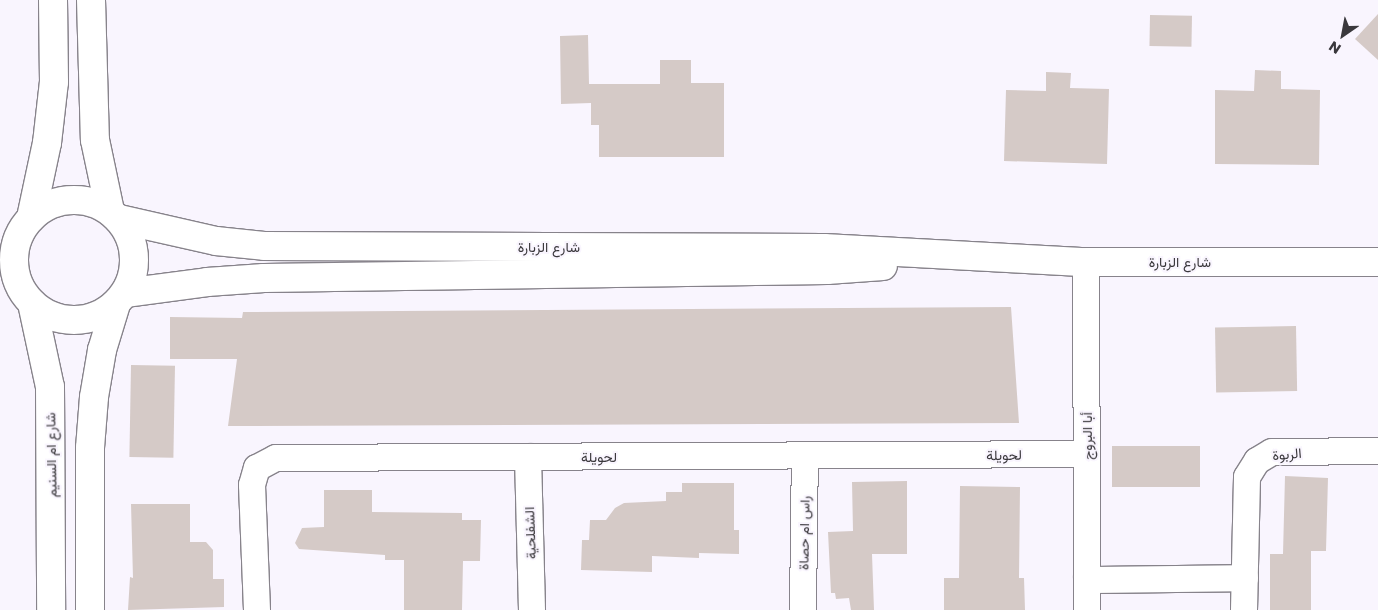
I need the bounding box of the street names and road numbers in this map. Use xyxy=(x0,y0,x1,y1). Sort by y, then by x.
street label: شارع الزبارة xyxy=(518,239,580,255)
street label: شارع الزبارة xyxy=(1149,254,1211,270)
street label: شارع ام السنيم xyxy=(42,412,60,498)
street label: أبا البروج xyxy=(1079,412,1095,460)
street label: الربوة xyxy=(1272,444,1302,464)
street label: لحويلة xyxy=(986,446,1022,464)
street label: لحويلة xyxy=(581,449,617,465)
street label: راس ام حصاة xyxy=(795,496,813,570)
street label: الشفلحية xyxy=(521,507,539,559)

